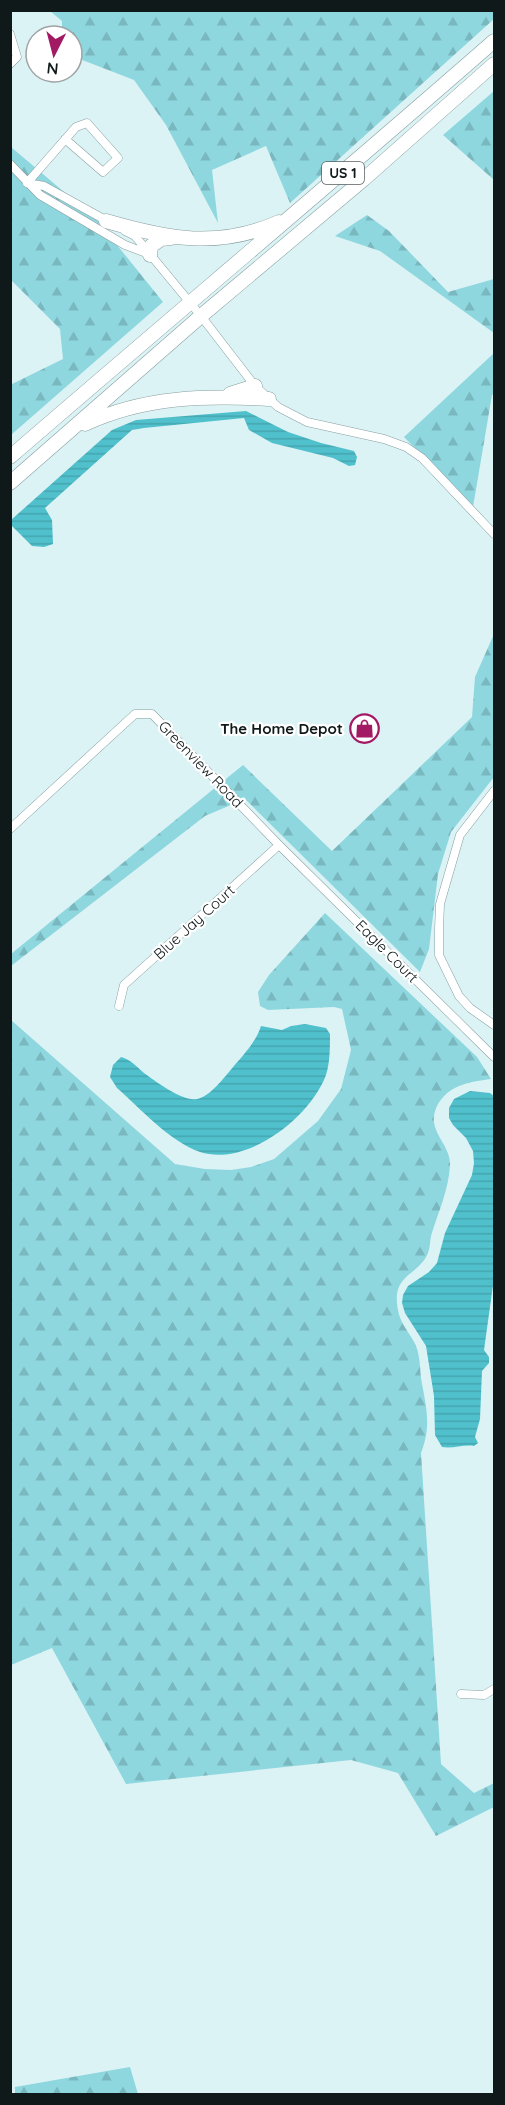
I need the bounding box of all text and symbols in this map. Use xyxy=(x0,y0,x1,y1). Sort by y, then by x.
north arrow xyxy=(24,24,84,84)
text: N xyxy=(46,58,59,79)
road number: US 1 xyxy=(322,162,364,184)
shop icon: The Home Depot xyxy=(348,712,380,744)
street label: Greenview Road xyxy=(155,717,247,811)
place label: The Home Depot xyxy=(220,719,343,738)
street label: Blue Jay Court xyxy=(149,881,239,963)
street label: Eagle Court xyxy=(352,916,422,986)

